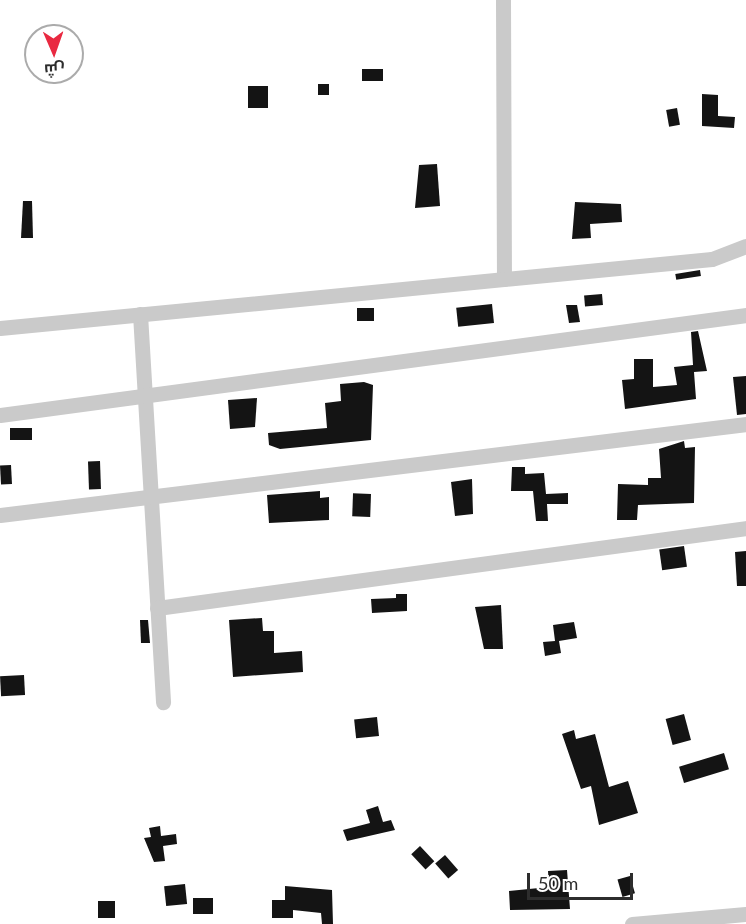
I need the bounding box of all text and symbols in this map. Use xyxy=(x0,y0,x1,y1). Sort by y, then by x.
north arrow xyxy=(24,24,84,84)
text: ش xyxy=(44,61,65,80)
scale bar xyxy=(530,861,636,899)
text: 50 m xyxy=(538,872,578,894)

